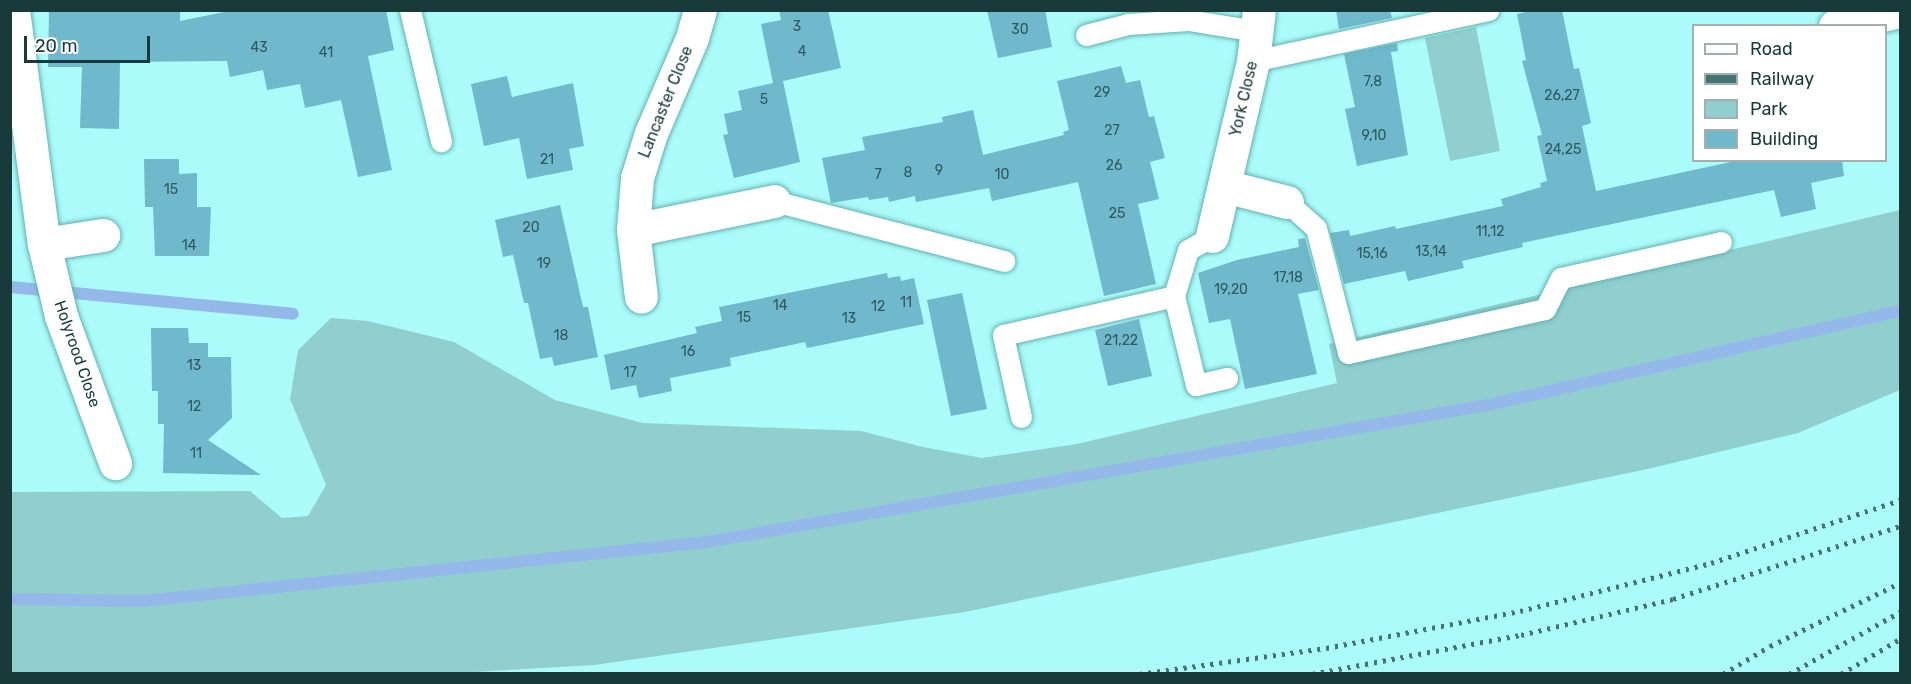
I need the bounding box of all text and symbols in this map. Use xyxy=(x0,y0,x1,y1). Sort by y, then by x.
house number: 3 xyxy=(793,19,801,35)
house number: 30 xyxy=(1011,22,1029,38)
scale bar xyxy=(27,24,153,62)
legend xyxy=(1692,24,1887,162)
text: 20 m xyxy=(35,35,77,57)
text: Road xyxy=(1750,38,1793,60)
house number: 43 xyxy=(250,40,268,56)
street label: Lancaster Close xyxy=(635,43,697,161)
house number: 4 xyxy=(798,44,806,60)
house number: 41 xyxy=(319,45,333,61)
street label: York Close xyxy=(1226,59,1262,139)
text: Railway xyxy=(1750,68,1814,90)
house number: 7,8 xyxy=(1364,74,1382,90)
house number: 29 xyxy=(1094,85,1110,101)
house number: 26,27 xyxy=(1544,88,1580,104)
house number: 5 xyxy=(760,92,768,108)
text: Park xyxy=(1750,98,1787,120)
house number: 27 xyxy=(1104,123,1120,139)
house number: 9,10 xyxy=(1362,128,1386,144)
text: Building xyxy=(1750,128,1818,150)
house number: 24,25 xyxy=(1545,142,1581,158)
house number: 21 xyxy=(540,152,554,168)
house number: 26 xyxy=(1106,158,1122,174)
house number: 9 xyxy=(935,163,943,179)
house number: 8 xyxy=(904,165,912,181)
house number: 7 xyxy=(874,167,882,183)
house number: 10 xyxy=(995,167,1009,183)
house number: 15 xyxy=(164,182,178,198)
house number: 25 xyxy=(1109,206,1125,222)
house number: 20 xyxy=(522,220,540,236)
house number: 11,12 xyxy=(1476,224,1504,240)
house number: 14 xyxy=(182,238,196,254)
house number: 13,14 xyxy=(1415,244,1447,260)
house number: 15,16 xyxy=(1356,246,1388,262)
house number: 19 xyxy=(537,256,551,272)
house number: 17,18 xyxy=(1273,270,1303,286)
house number: 19,20 xyxy=(1214,282,1248,298)
house number: 11 xyxy=(900,295,912,311)
street label: Holyrood Close xyxy=(50,298,104,410)
house number: 14 xyxy=(773,298,787,314)
house number: 12 xyxy=(871,299,885,315)
house number: 15 xyxy=(737,310,751,326)
house number: 13 xyxy=(842,311,856,327)
house number: 18 xyxy=(554,328,568,344)
house number: 21,22 xyxy=(1104,333,1138,349)
house number: 16 xyxy=(681,344,695,360)
house number: 13 xyxy=(187,358,201,374)
house number: 17 xyxy=(623,365,637,381)
house number: 12 xyxy=(187,399,201,415)
house number: 11 xyxy=(190,446,202,462)

